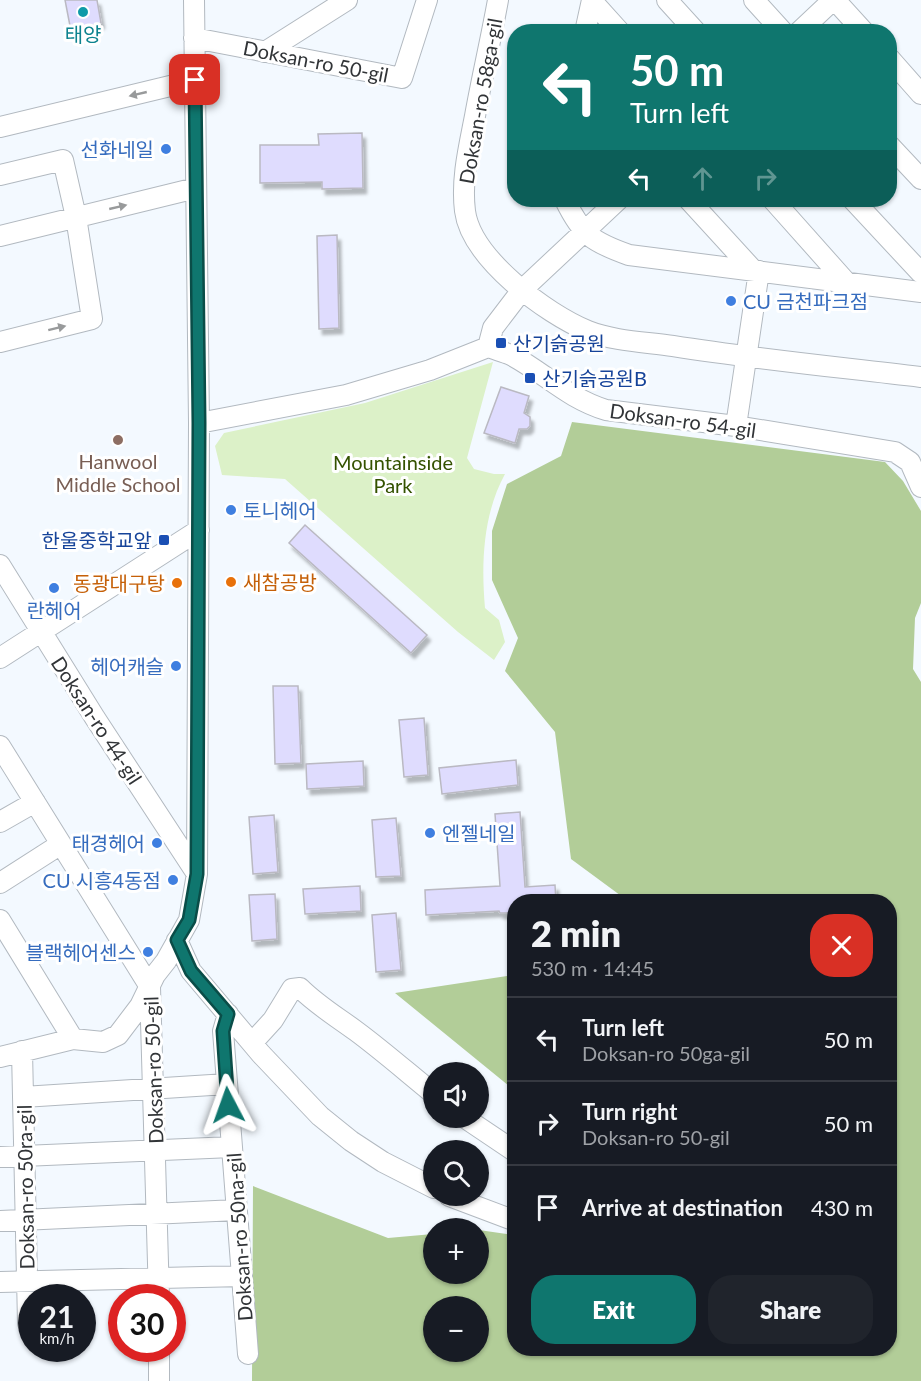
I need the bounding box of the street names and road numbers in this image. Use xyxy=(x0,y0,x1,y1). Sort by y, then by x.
street label: Doksan-ro 58ga-gil xyxy=(454,16,506,186)
street label: Doksan-ro 50-gil xyxy=(241,35,391,87)
street label: Doksan-ro 54-gil xyxy=(608,398,758,442)
street label: Doksan-ro 44-gil xyxy=(47,652,147,788)
street label: Doksan-ro 50-gil xyxy=(138,996,168,1144)
street label: Doksan-ro 50ra-gil xyxy=(12,1104,38,1270)
street label: Doksan-ro 50na-gil xyxy=(221,1152,257,1322)

